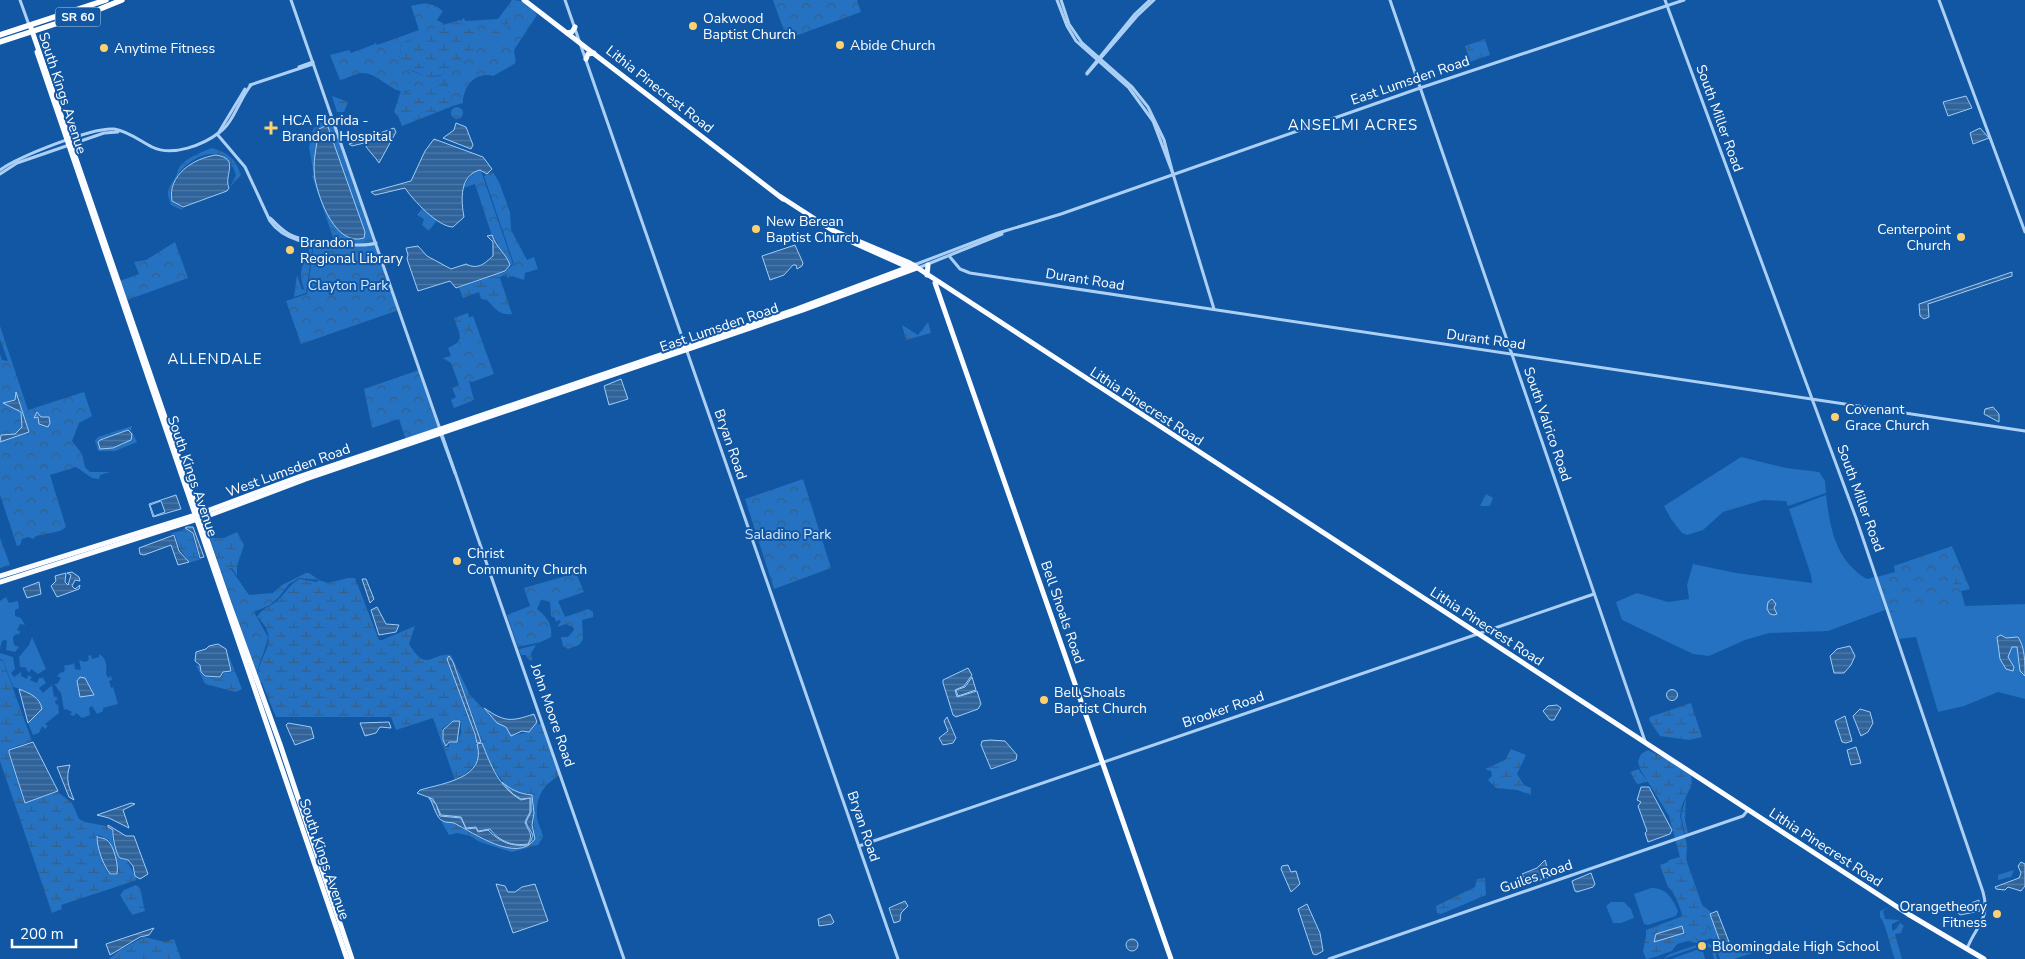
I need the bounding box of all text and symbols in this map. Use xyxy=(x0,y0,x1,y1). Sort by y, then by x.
road number: SR 60 xyxy=(56,8,100,26)
place label: Oakwood Baptist Church xyxy=(703,9,796,44)
marker: Oakwood Baptist Church xyxy=(687,20,699,32)
street label: South Kings Avenue xyxy=(34,30,91,156)
place label: Abide Church xyxy=(850,36,935,55)
place label: Anytime Fitness xyxy=(114,39,216,58)
marker: Abide Church xyxy=(834,39,846,51)
street label: Lithia Pinecrest Road xyxy=(602,41,718,138)
marker: Anytime Fitness xyxy=(98,42,110,54)
street label: East Lumsden Road xyxy=(1348,51,1472,110)
street label: South Miller Road xyxy=(1691,62,1748,174)
place label: HCA Florida - Brandon Hospital xyxy=(282,111,393,146)
district label: ANSELMI ACRES xyxy=(1288,115,1418,135)
marker: HCA Florida - Brandon Hospital xyxy=(264,121,278,135)
place label: New Berean Baptist Church xyxy=(766,212,859,247)
place label: Centerpoint Church xyxy=(1877,220,1951,255)
marker: New Berean Baptist Church xyxy=(750,223,762,235)
marker: Centerpoint Church xyxy=(1955,231,1967,243)
place label: Brandon Regional Library xyxy=(300,233,404,268)
marker: Brandon Regional Library xyxy=(284,244,296,256)
street label: Durant Road xyxy=(1044,264,1126,295)
park label: Clayton Park xyxy=(308,276,389,295)
street label: East Lumsden Road xyxy=(657,298,781,357)
street label: Durant Road xyxy=(1445,325,1527,354)
district label: ALLENDALE xyxy=(168,349,262,369)
street label: Lithia Pinecrest Road xyxy=(1086,362,1207,450)
street label: South Valrico Road xyxy=(1519,364,1576,484)
place label: Covenant Grace Church xyxy=(1845,400,1930,435)
street label: Bryan Road xyxy=(710,406,751,482)
marker: Covenant Grace Church xyxy=(1829,411,1841,423)
street label: South Kings Avenue xyxy=(163,413,222,539)
street label: West Lumsden Road xyxy=(223,439,353,502)
street label: South Miller Road xyxy=(1832,442,1889,554)
park label: Saladino Park xyxy=(745,525,832,544)
place label: Christ Community Church xyxy=(467,544,587,579)
marker: Christ Community Church xyxy=(451,555,463,567)
street label: Bell Shoals Road xyxy=(1036,558,1089,666)
street label: Lithia Pinecrest Road xyxy=(1426,582,1547,670)
street label: John Moore Road xyxy=(526,660,579,769)
place label: Bell Shoals Baptist Church xyxy=(1054,683,1147,718)
street label: Brooker Road xyxy=(1180,687,1267,732)
marker: Bell Shoals Baptist Church xyxy=(1038,694,1050,706)
street label: Bryan Road xyxy=(843,788,884,864)
street label: South Kings Avenue xyxy=(295,796,354,922)
street label: Lithia Pinecrest Road xyxy=(1765,803,1886,891)
street label: Guiles Road xyxy=(1497,855,1575,898)
place label: Orangetheory Fitness xyxy=(1900,897,1988,932)
marker: Orangetheory Fitness xyxy=(1991,908,2003,920)
scale bar xyxy=(12,916,76,948)
text: 200 m xyxy=(20,924,64,944)
place label: Bloomingdale High School xyxy=(1712,937,1880,956)
marker: Bloomingdale High School xyxy=(1696,940,1708,952)

